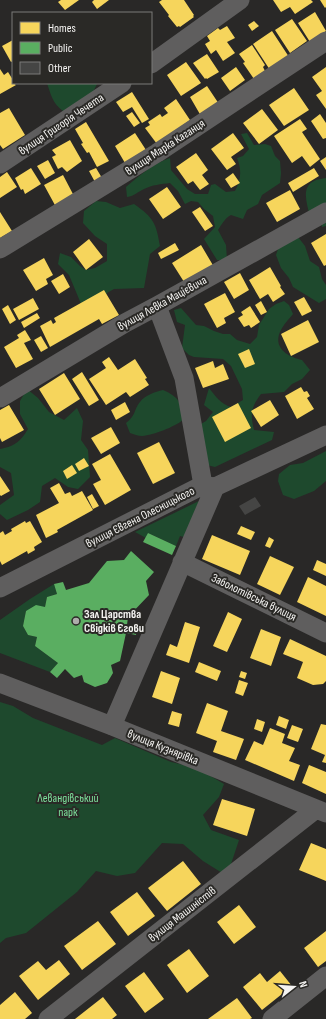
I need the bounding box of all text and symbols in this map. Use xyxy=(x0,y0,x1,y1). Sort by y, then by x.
legend xyxy=(12,12,152,84)
text: Homes xyxy=(48,21,76,36)
text: Public xyxy=(48,41,73,56)
text: Other xyxy=(48,61,72,76)
street label: вулиця Григорія Чечета xyxy=(16,90,107,159)
street label: вулиця Марка Каганця xyxy=(123,116,208,179)
street label: вулиця Левка Мацієвича xyxy=(115,273,210,334)
street label: вулиця Євгена Олесницького xyxy=(83,483,197,551)
street label: Заболотівська вулиця xyxy=(209,570,299,625)
place label: Зал Царства Свідків Єгови xyxy=(84,607,144,636)
marker: Зал Царства Свідків Єгови xyxy=(71,616,81,626)
street label: вулиця Кузнярівка xyxy=(125,726,201,769)
park label: Левандівський парк xyxy=(36,791,99,820)
street label: вулиця Машиністів xyxy=(146,883,219,945)
north arrow xyxy=(274,967,314,1007)
text: N xyxy=(296,980,310,989)

